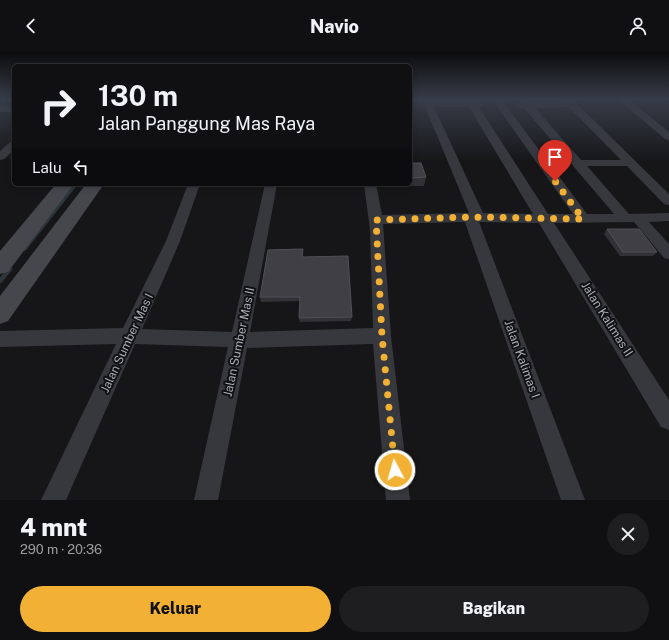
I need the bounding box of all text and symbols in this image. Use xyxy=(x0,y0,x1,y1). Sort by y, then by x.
icon: back xyxy=(20,15,42,37)
icon: person xyxy=(627,15,649,37)
text: Navio xyxy=(310,16,359,37)
text: 130 m xyxy=(98,79,178,112)
icon: right xyxy=(32,80,84,132)
text: Jalan Panggung Mas Raya xyxy=(98,113,315,134)
pin xyxy=(538,140,572,181)
icon: arrive xyxy=(544,146,566,168)
icon: left xyxy=(70,156,92,178)
text: Lalu xyxy=(32,159,62,176)
street label: Jalan Kalimas II xyxy=(578,279,636,359)
street label: Jalan Sumber Mas II xyxy=(221,286,257,398)
street label: Jalan Sumber Mas I xyxy=(98,291,156,395)
street label: Jalan Kalimas I xyxy=(501,318,543,400)
position arrow xyxy=(374,449,416,491)
text: 4 mnt xyxy=(20,513,87,541)
button: close xyxy=(607,513,649,555)
text: 290 m · 20:36 xyxy=(20,542,102,557)
button: Keluar xyxy=(20,586,331,632)
button: Bagikan xyxy=(339,586,649,632)

